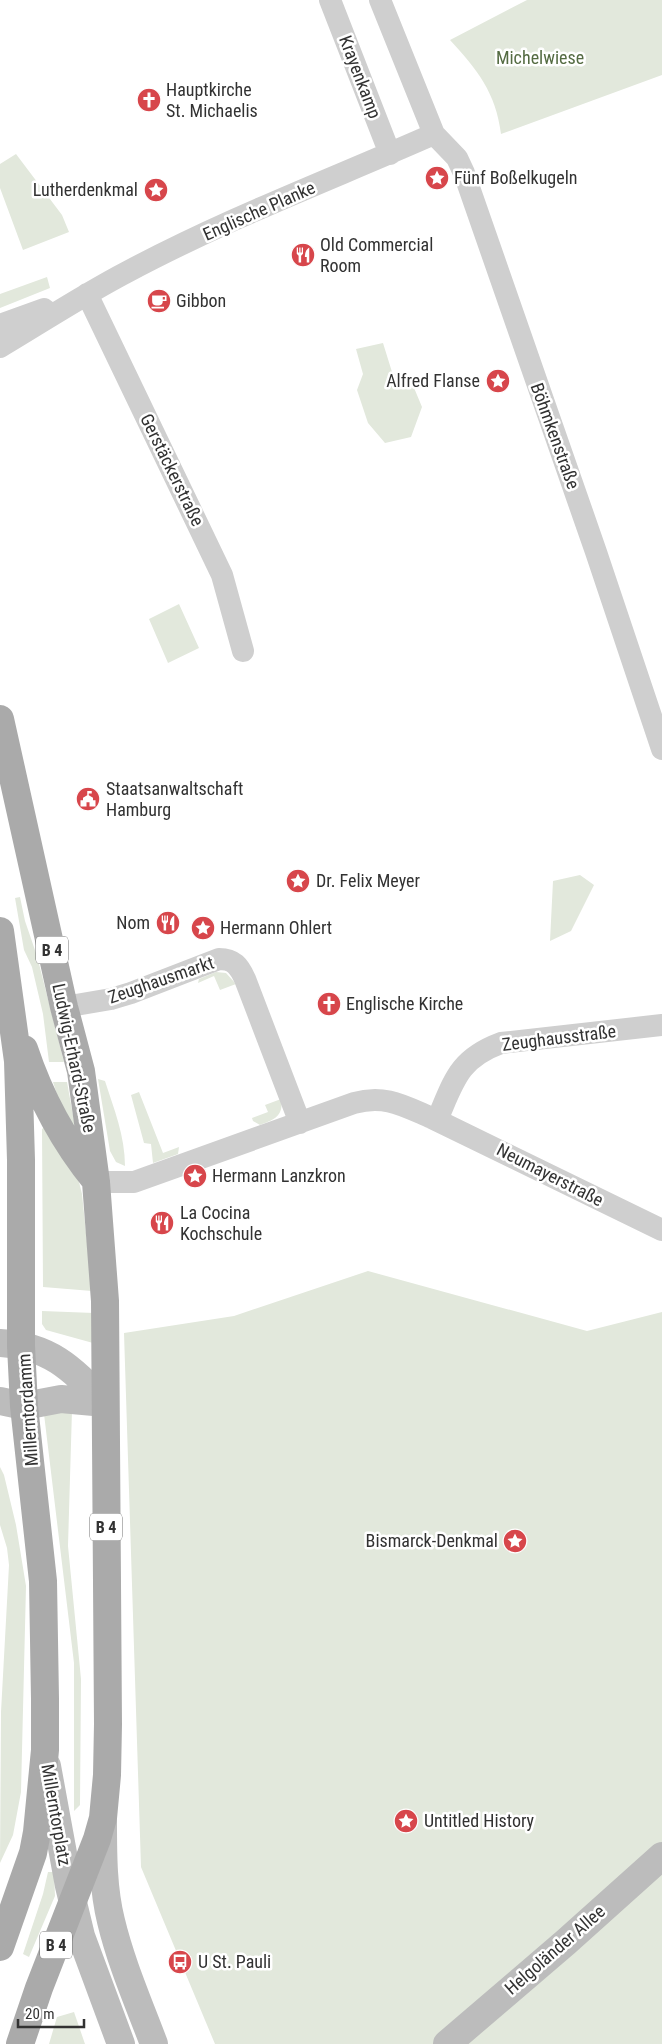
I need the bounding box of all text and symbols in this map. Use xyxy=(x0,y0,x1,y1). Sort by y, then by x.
street label: Krayenkamp xyxy=(335,32,386,121)
park label: Michelwiese xyxy=(496,47,584,68)
place label: Hauptkirche St. Michaelis xyxy=(166,79,258,121)
church icon: Hauptkirche St. Michaelis xyxy=(136,87,162,113)
place icon: Fünf Boßelkugeln xyxy=(424,165,450,191)
place label: Fünf Boßelkugeln xyxy=(454,167,578,188)
street label: Englische Planke xyxy=(200,176,318,245)
place icon: Lutherdenkmal xyxy=(143,177,169,203)
place label: Lutherdenkmal xyxy=(33,179,138,200)
place label: Old Commercial Room xyxy=(320,234,433,276)
restaurant icon: Old Commercial Room xyxy=(290,242,316,268)
cafe icon: Gibbon xyxy=(146,288,172,314)
place label: Gibbon xyxy=(176,290,226,311)
place icon: Alfred Flanse xyxy=(485,368,511,394)
place label: Alfred Flanse xyxy=(386,370,480,391)
street label: Böhmkenstraße xyxy=(527,380,584,492)
street label: Gerstäckerstraße xyxy=(136,410,209,529)
place label: Staatsanwaltschaft Hamburg xyxy=(106,778,243,820)
public building icon: Staatsanwaltschaft Hamburg xyxy=(75,786,101,812)
place icon: Dr. Felix Meyer xyxy=(285,868,311,894)
place label: Dr. Felix Meyer xyxy=(316,870,420,891)
restaurant icon: Nom xyxy=(155,910,181,936)
place label: Nom xyxy=(116,912,150,933)
place icon: Hermann Ohlert xyxy=(190,915,216,941)
place label: Hermann Ohlert xyxy=(220,917,332,938)
road number: B 4 xyxy=(36,936,68,964)
street label: Zeughausmarkt xyxy=(105,952,217,1007)
street label: Ludwig-Erhard-Straße xyxy=(48,982,101,1134)
church icon: Englische Kirche xyxy=(316,991,342,1017)
place label: Englische Kirche xyxy=(346,993,463,1014)
street label: Zeughausstraße xyxy=(501,1020,617,1055)
street label: Neumayerstraße xyxy=(493,1139,607,1210)
place icon: Hermann Lanzkron xyxy=(182,1163,208,1189)
place label: Hermann Lanzkron xyxy=(212,1165,346,1186)
place label: La Cocina Kochschule xyxy=(180,1202,262,1244)
restaurant icon: La Cocina Kochschule xyxy=(149,1210,175,1236)
street label: Millerntordamm xyxy=(13,1353,42,1467)
road number: B 4 xyxy=(90,1514,122,1540)
place icon: Bismarck-Denkmal xyxy=(502,1528,528,1554)
place label: Bismarck-Denkmal xyxy=(366,1530,498,1551)
street label: Millerntorplatz xyxy=(37,1762,76,1868)
place icon: Untitled History xyxy=(393,1808,419,1834)
place label: Untitled History xyxy=(424,1810,535,1831)
street label: Helgoländer Allee xyxy=(500,1900,609,1999)
road number: B 4 xyxy=(40,1932,72,1958)
bus stop icon: U St. Pauli xyxy=(167,1949,193,1975)
place label: U St. Pauli xyxy=(198,1951,271,1972)
scale bar xyxy=(18,1996,84,2028)
text: 20 m xyxy=(25,2005,55,2023)

